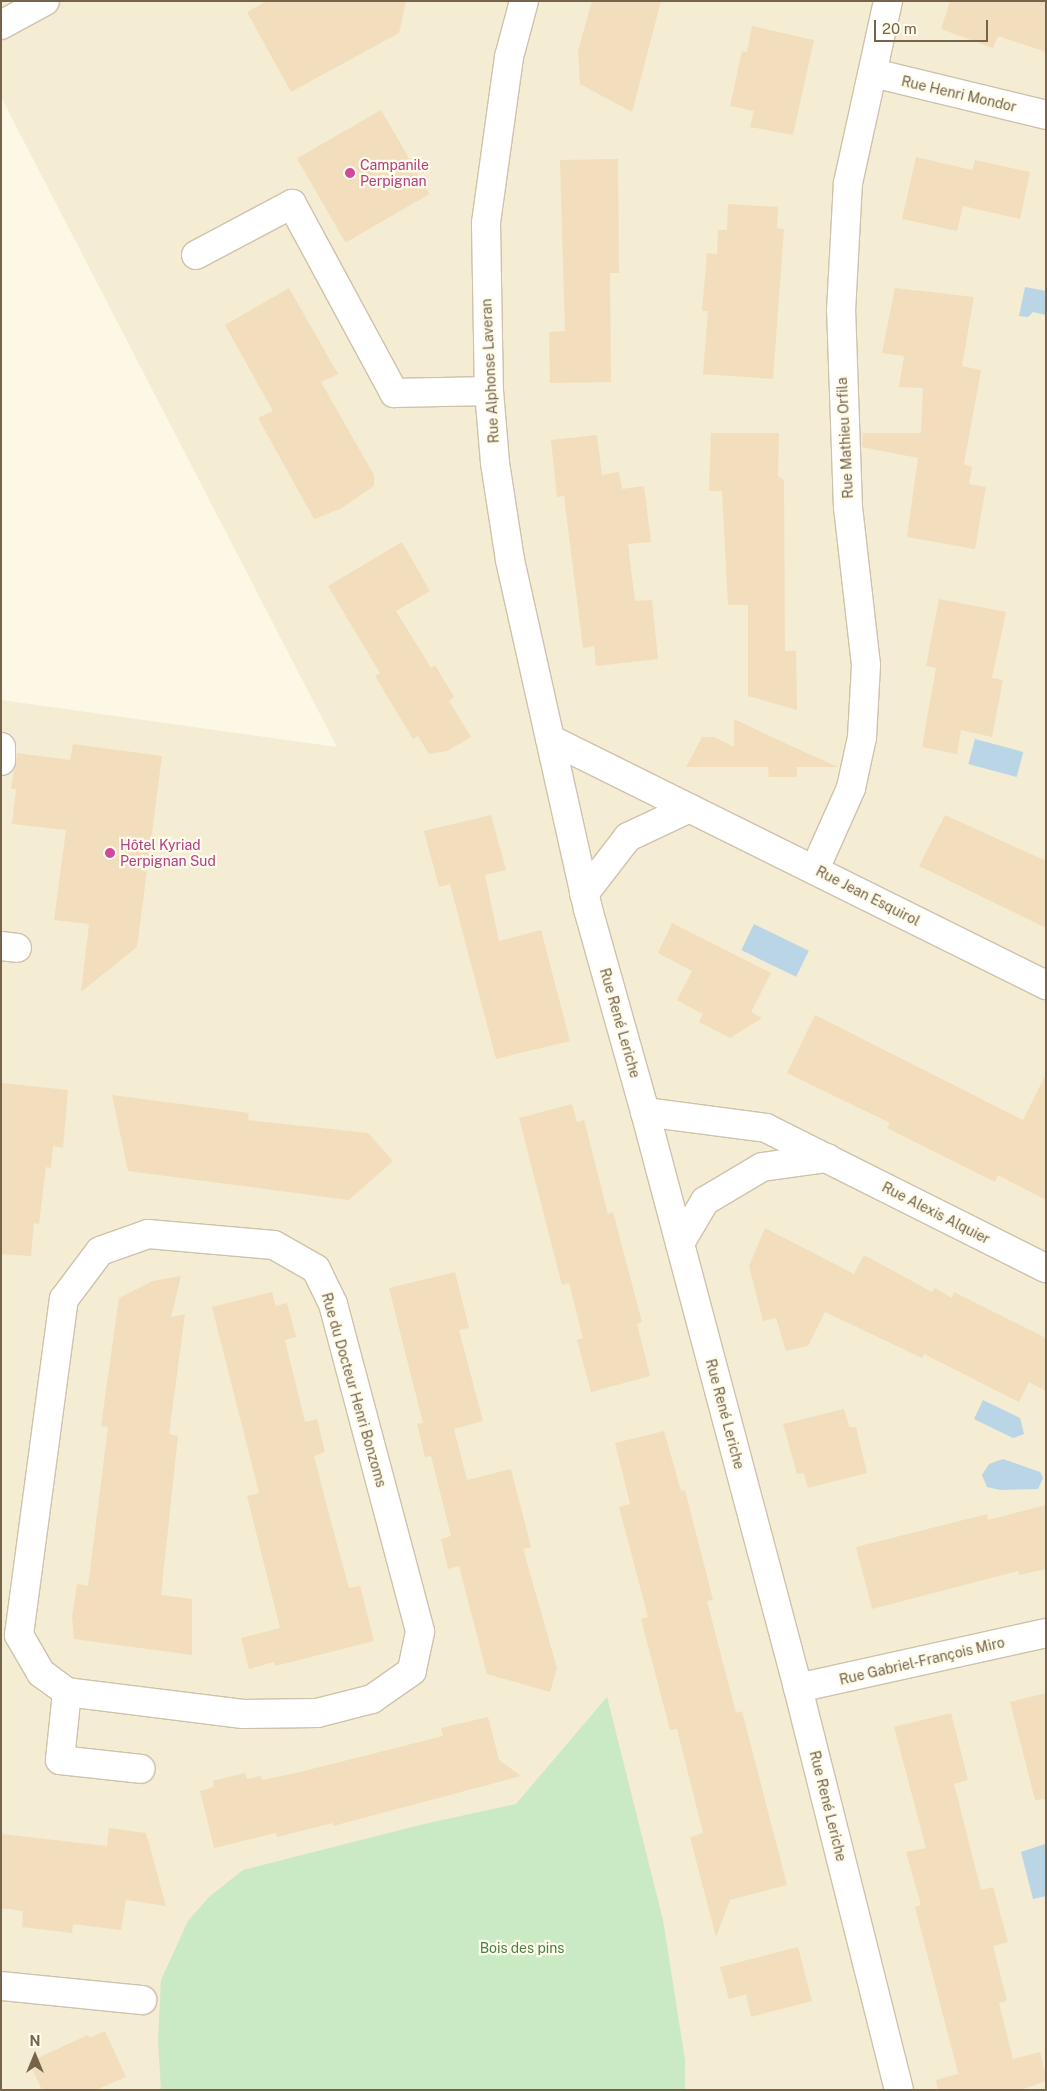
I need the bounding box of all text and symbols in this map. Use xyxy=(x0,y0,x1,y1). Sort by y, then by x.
scale bar xyxy=(877,10,991,42)
text: 20 m xyxy=(882,20,917,37)
street label: Rue Henri Mondor xyxy=(900,73,1018,115)
place label: Campanile Perpignan xyxy=(360,157,429,190)
marker: Campanile Perpignan xyxy=(344,167,356,179)
street label: Rue Alphonse Laveran xyxy=(478,298,502,444)
street label: Rue Mathieu Orfila xyxy=(833,377,857,499)
place label: Hôtel Kyriad Perpignan Sud xyxy=(120,837,216,870)
marker: Hôtel Kyriad Perpignan Sud xyxy=(104,847,116,859)
street label: Rue Jean Esquirol xyxy=(813,863,923,929)
street label: Rue René Leriche xyxy=(596,966,644,1080)
street label: Rue Alexis Alquier xyxy=(879,1178,993,1248)
street label: Rue du Docteur Henri Bonzoms xyxy=(318,1291,390,1489)
street label: Rue René Leriche xyxy=(702,1357,748,1471)
street label: Rue Gabriel-François Miro xyxy=(838,1634,1006,1688)
street label: Rue René Leriche xyxy=(806,1749,850,1863)
park label: Bois des pins xyxy=(479,1940,565,1956)
north arrow xyxy=(10,2031,60,2081)
text: N xyxy=(30,2033,40,2049)

